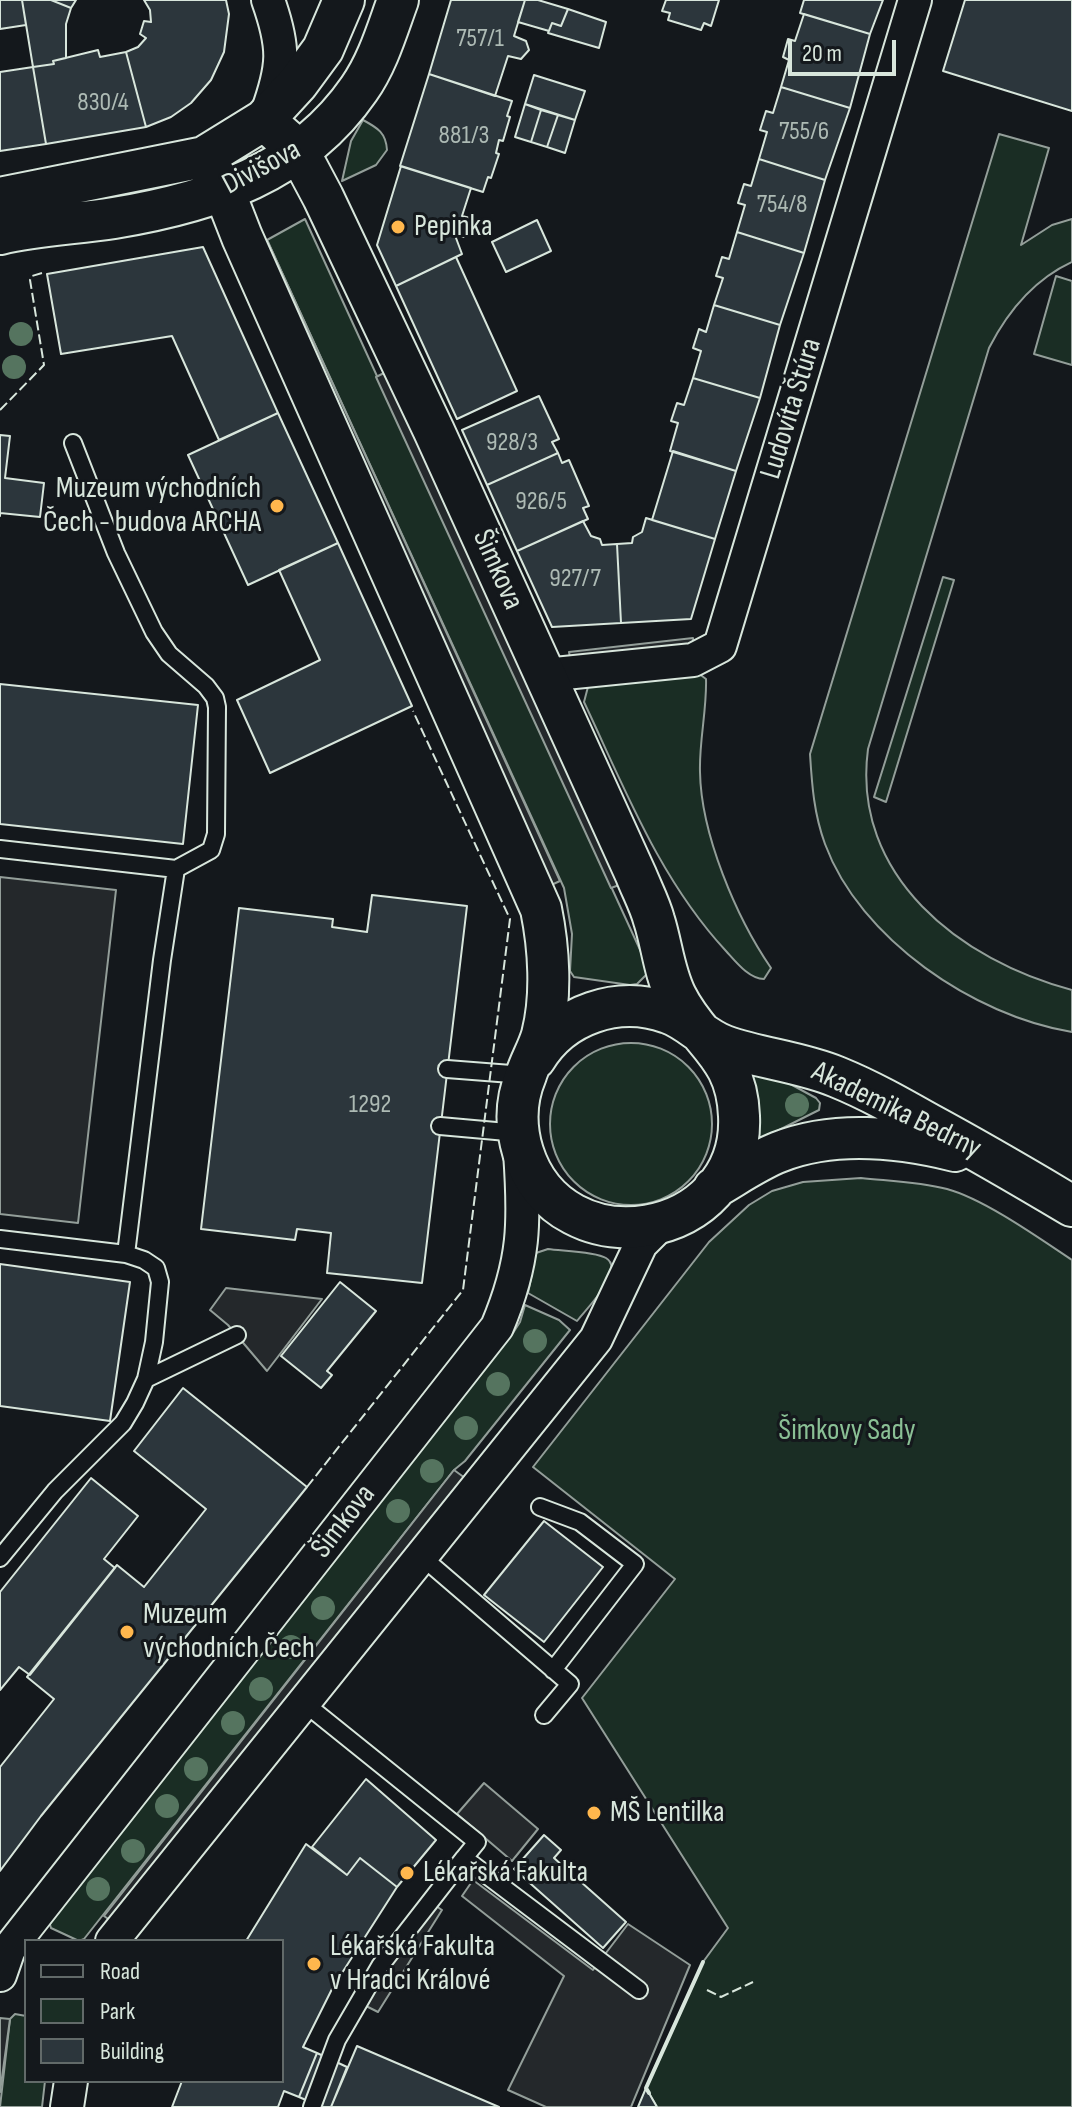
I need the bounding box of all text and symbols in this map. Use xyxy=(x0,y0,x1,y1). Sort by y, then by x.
house number: 757/1 xyxy=(456,23,504,55)
scale bar xyxy=(792,24,900,74)
text: 20 m xyxy=(802,39,842,68)
house number: 830/4 xyxy=(77,87,129,119)
house number: 755/6 xyxy=(779,116,829,148)
house number: 881/3 xyxy=(439,120,489,152)
street label: Divišova xyxy=(217,133,307,203)
house number: 754/8 xyxy=(757,189,807,221)
place label: Pepinka xyxy=(414,209,493,245)
marker: Pepinka xyxy=(389,218,407,236)
street label: Ludovíta Štúra xyxy=(754,334,830,484)
house number: 928/3 xyxy=(486,427,538,459)
place label: Muzeum východních Čech - budova ARCHA xyxy=(43,471,261,542)
house number: 926/5 xyxy=(515,486,567,518)
marker: Muzeum východních Čech - budova ARCHA xyxy=(268,497,286,515)
street label: Šimkova xyxy=(464,525,530,615)
house number: 927/7 xyxy=(549,563,601,595)
street label: Akademika Bedrny xyxy=(805,1054,987,1168)
house number: 1292 xyxy=(349,1089,391,1121)
park label: Šimkovy Sady xyxy=(778,1413,916,1449)
street label: Šimkova xyxy=(304,1478,384,1566)
place label: Muzeum východních Čech xyxy=(143,1597,315,1668)
marker: Muzeum východních Čech xyxy=(118,1623,136,1641)
place label: MŠ Lentilka xyxy=(610,1795,725,1831)
marker: MŠ Lentilka xyxy=(585,1804,603,1822)
place label: Lékařská Fakulta xyxy=(423,1855,588,1891)
marker: Lékařská Fakulta xyxy=(398,1864,416,1882)
place label: Lékařská Fakulta v Hradci Králové xyxy=(330,1929,495,2000)
legend xyxy=(24,1939,284,2083)
marker: Lékařská Fakulta v Hradci Králové xyxy=(305,1955,323,1973)
text: Road xyxy=(100,1957,140,1986)
text: Park xyxy=(100,1997,135,2026)
text: Building xyxy=(100,2037,164,2066)

